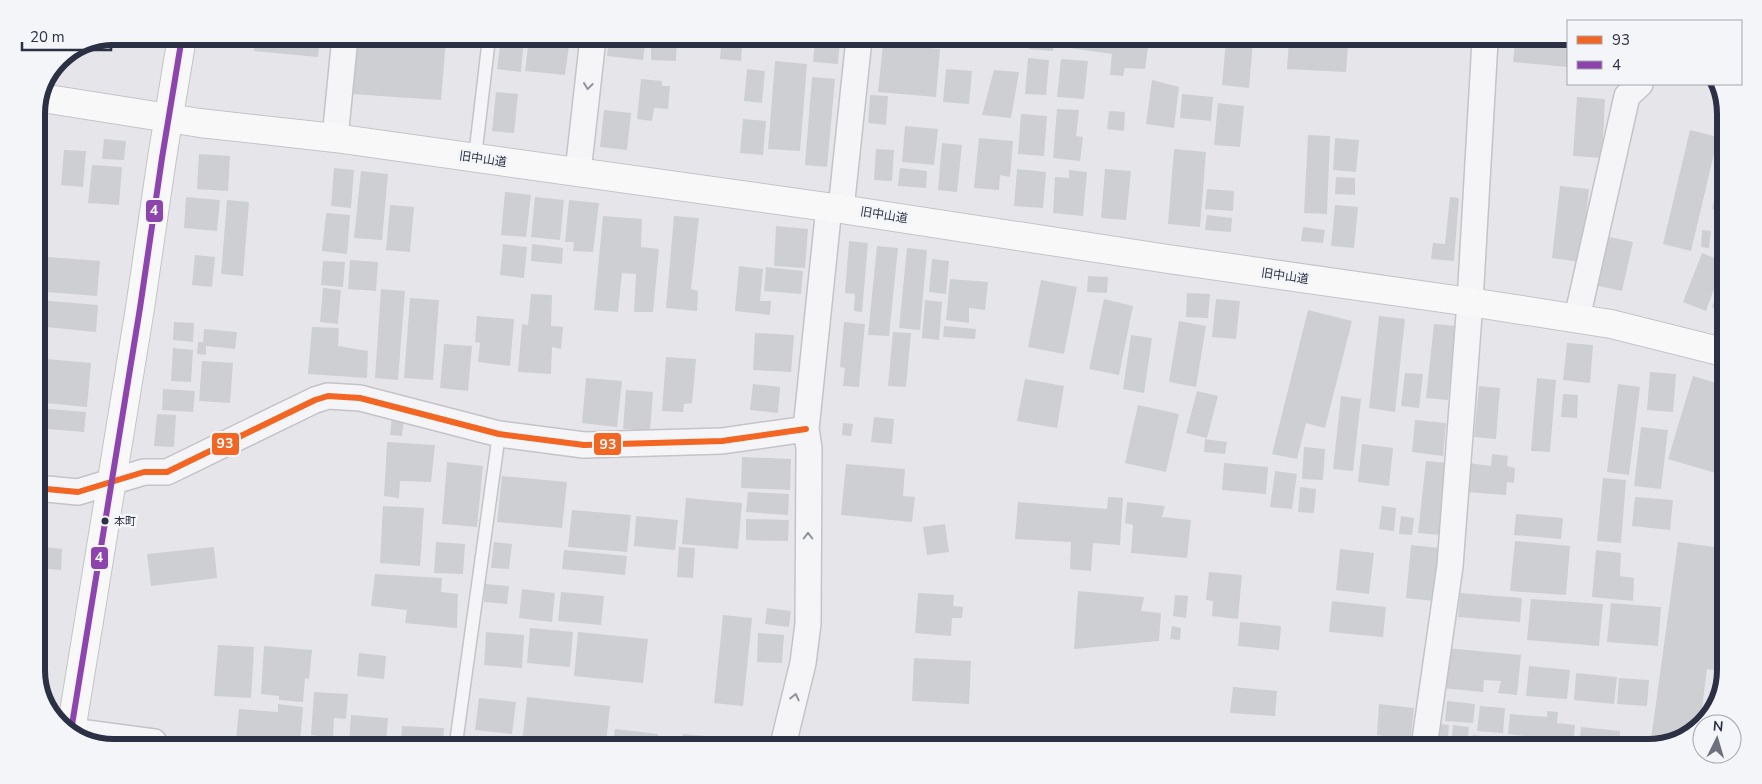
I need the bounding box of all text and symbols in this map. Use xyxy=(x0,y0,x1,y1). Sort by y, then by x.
scale bar xyxy=(22,20,111,52)
legend xyxy=(1567,20,1742,85)
text: 20 m xyxy=(30,27,65,47)
text: 93 xyxy=(1612,30,1630,50)
text: 4 xyxy=(1612,55,1621,75)
one-way arrow xyxy=(583,83,594,91)
street label: 旧中山道 xyxy=(458,148,508,170)
line badge: 4 xyxy=(145,199,164,223)
text: 4 xyxy=(150,201,159,220)
street label: 旧中山道 xyxy=(859,203,909,227)
street label: 旧中山道 xyxy=(1260,265,1310,287)
line badge: 93 xyxy=(211,432,240,456)
line badge: 93 xyxy=(593,432,622,456)
text: 93 xyxy=(217,434,233,453)
text: 93 xyxy=(600,435,616,454)
place label: 本町 xyxy=(114,514,136,529)
marker: 本町 xyxy=(100,516,110,526)
one-way arrow xyxy=(803,532,813,540)
line badge: 4 xyxy=(90,546,109,570)
text: 4 xyxy=(95,548,104,567)
one-way arrow xyxy=(789,693,800,702)
north arrow xyxy=(1692,714,1742,764)
text: N xyxy=(1712,717,1724,736)

